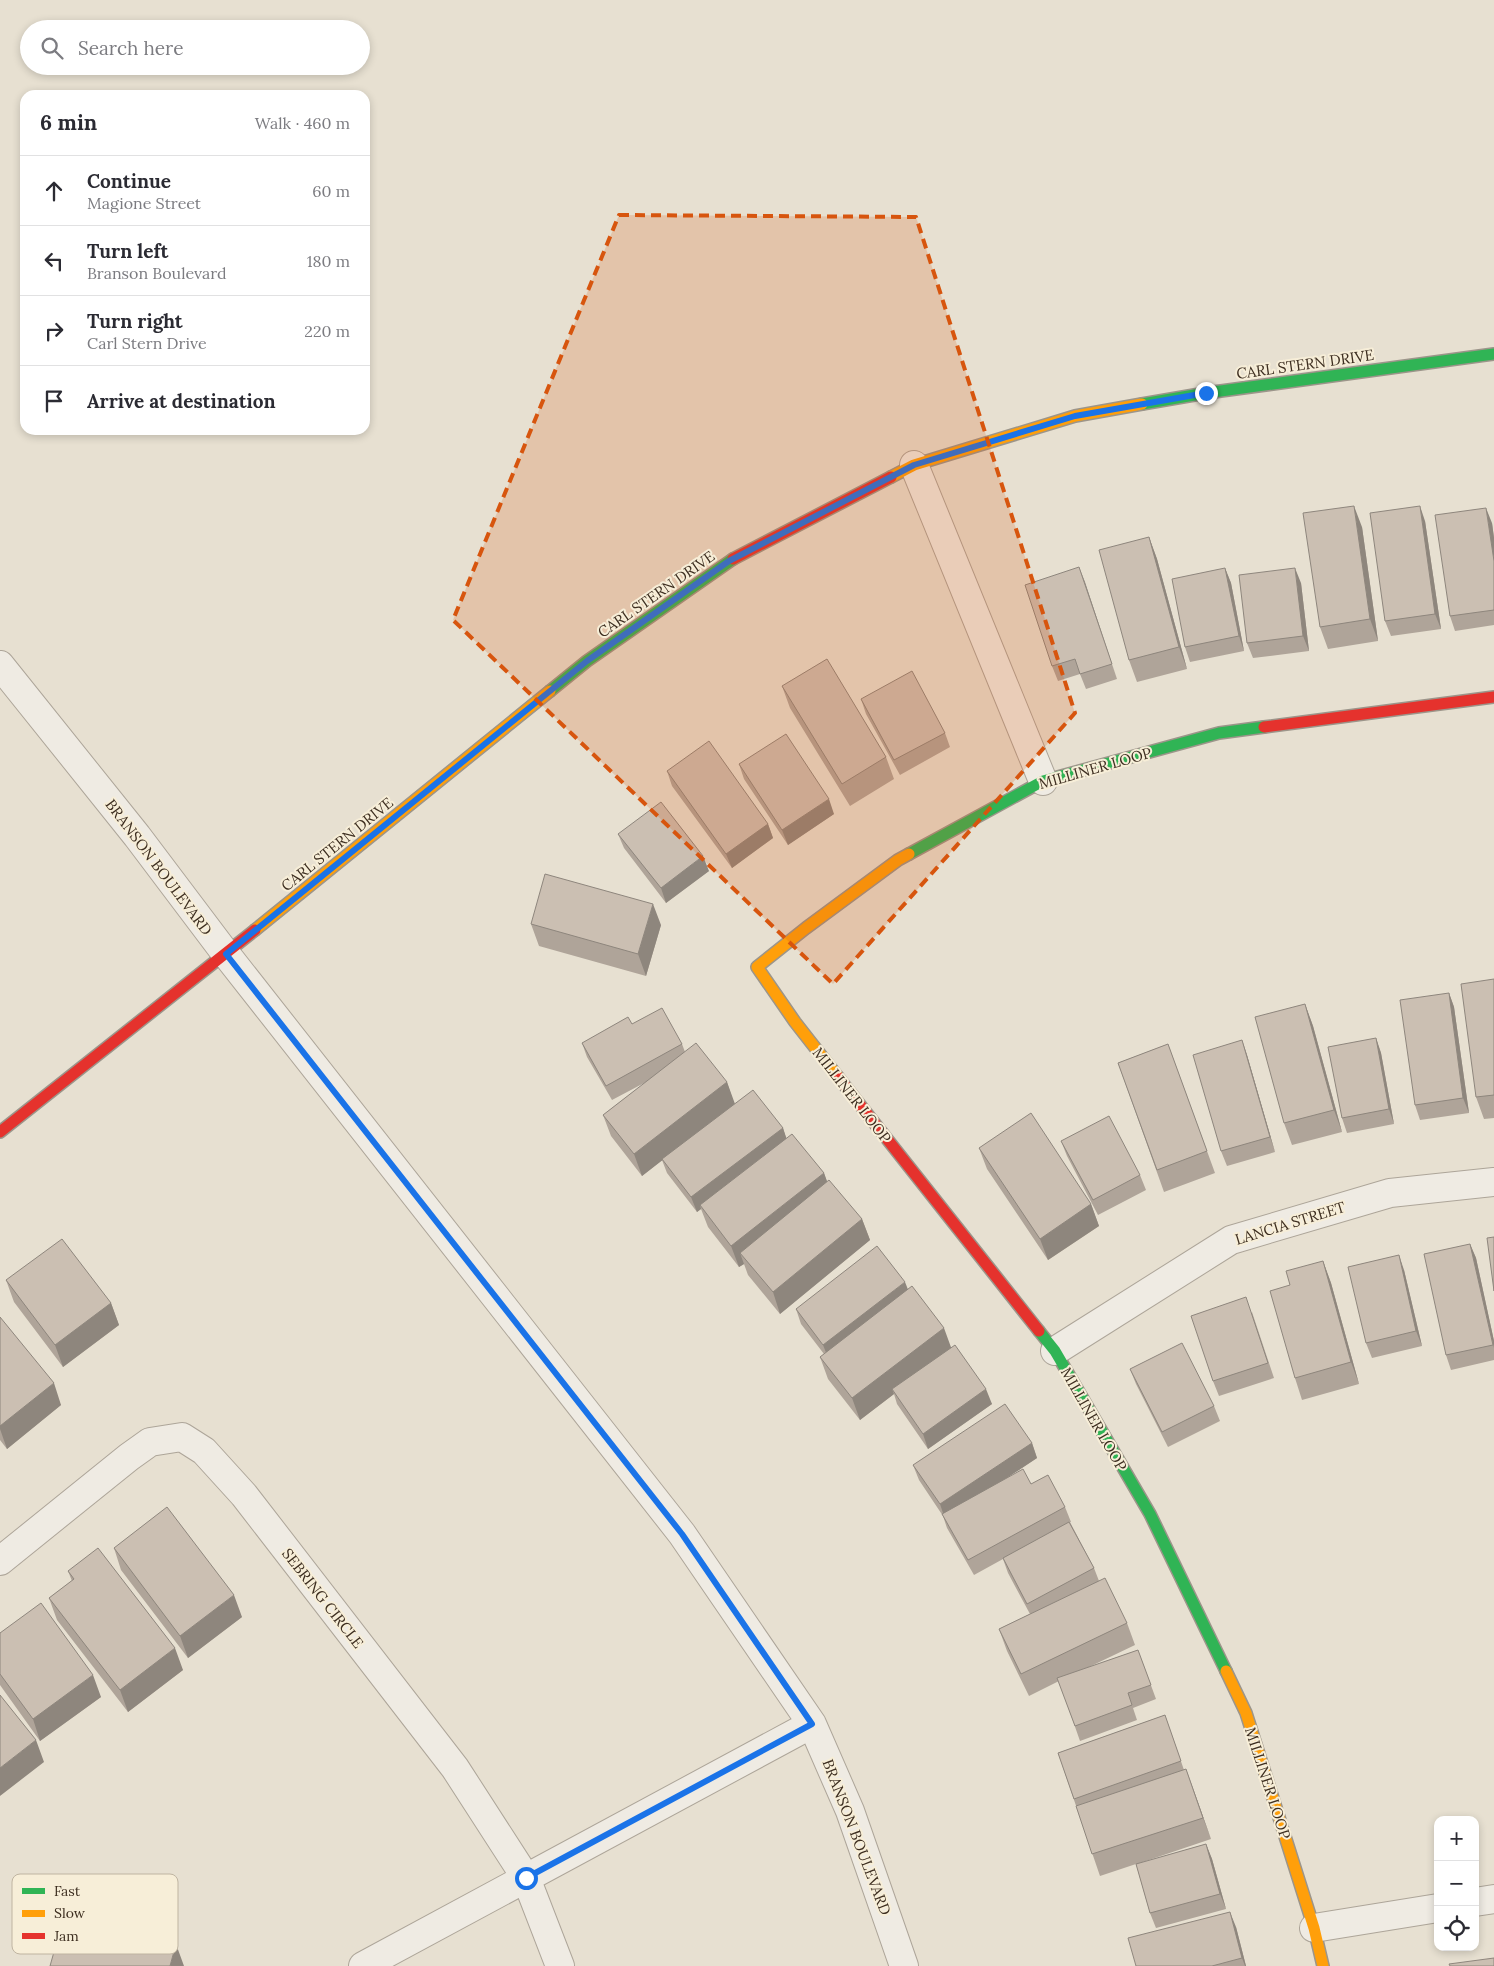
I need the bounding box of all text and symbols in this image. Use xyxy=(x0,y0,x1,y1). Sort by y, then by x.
search box xyxy=(20,20,370,75)
icon: search xyxy=(38,34,66,62)
text: Search here xyxy=(78,36,184,60)
text: 6 min xyxy=(40,109,97,136)
text: Walk · 460 m xyxy=(255,113,350,133)
text: Continue xyxy=(87,169,171,193)
icon: ahead xyxy=(40,177,68,205)
text: 60 m xyxy=(312,181,350,201)
text: Magione Street xyxy=(87,193,201,213)
text: Turn left xyxy=(87,239,168,263)
icon: left xyxy=(40,247,68,275)
text: 180 m xyxy=(307,251,350,271)
text: Branson Boulevard xyxy=(87,263,227,283)
text: Turn right xyxy=(87,309,183,333)
icon: right xyxy=(40,317,68,345)
text: 220 m xyxy=(304,321,350,341)
text: Carl Stern Drive xyxy=(87,333,207,353)
street label: CARL STERN DRIVE xyxy=(1235,345,1375,383)
route end xyxy=(1195,382,1218,405)
icon: arrive xyxy=(40,387,68,415)
text: Arrive at destination xyxy=(87,389,276,413)
street label: CARL STERN DRIVE xyxy=(594,546,718,642)
street label: MILLINER LOOP xyxy=(1036,743,1154,793)
street label: CARL STERN DRIVE xyxy=(277,793,397,895)
street label: BRANSON BOULEVARD xyxy=(102,795,216,939)
street label: MILLINER LOOP xyxy=(809,1043,895,1147)
street label: LANCIA STREET xyxy=(1233,1197,1348,1249)
street label: MILLINER LOOP xyxy=(1057,1364,1131,1474)
street label: SEBRING CIRCLE xyxy=(278,1544,368,1652)
street label: MILLINER LOOP xyxy=(1241,1725,1295,1841)
street label: BRANSON BOULEVARD xyxy=(818,1756,896,1918)
map controls xyxy=(1434,1816,1479,1951)
button: + xyxy=(1434,1816,1479,1861)
button: − xyxy=(1434,1861,1479,1906)
route start xyxy=(515,1867,538,1890)
legend xyxy=(12,1874,178,1954)
text: Fast xyxy=(54,1882,81,1900)
text: Slow xyxy=(54,1904,86,1922)
button: locate xyxy=(1434,1906,1479,1951)
text: Jam xyxy=(53,1927,79,1945)

